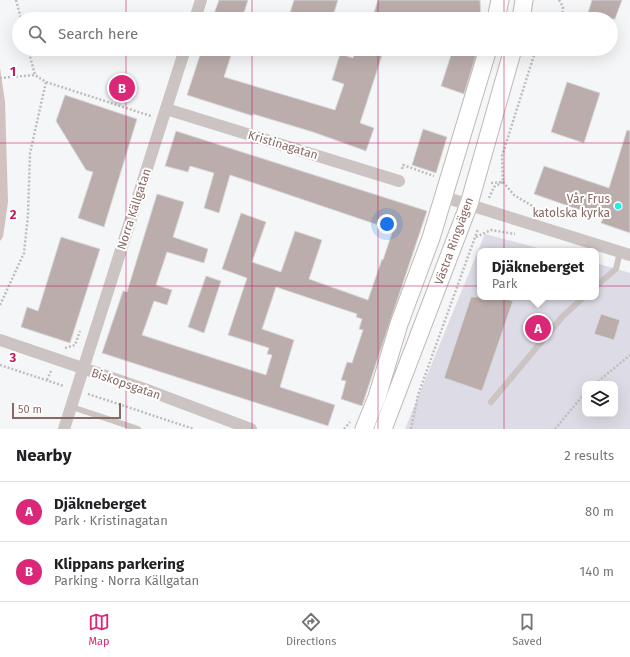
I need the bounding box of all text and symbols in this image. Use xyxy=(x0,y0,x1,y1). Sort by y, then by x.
search box xyxy=(12,12,618,56)
icon: search xyxy=(26,23,48,45)
text: Search here xyxy=(58,25,138,43)
text: 1 xyxy=(10,64,16,79)
pin: B xyxy=(109,73,135,103)
street label: Kristinagatan xyxy=(246,128,320,162)
street label: Norra Källgatan xyxy=(114,167,154,251)
place label: Vår Frus katolska kyrka xyxy=(532,192,610,220)
street label: Västra Ringvägen xyxy=(432,195,476,287)
marker: Vår Frus katolska kyrka xyxy=(613,201,623,211)
text: 2 xyxy=(10,207,17,222)
your location xyxy=(377,214,397,234)
popup xyxy=(477,248,599,300)
text: Djäkneberget xyxy=(492,258,584,276)
text: Park xyxy=(492,276,517,291)
pin: A xyxy=(525,313,551,343)
text: 3 xyxy=(9,350,17,365)
street label: Biskopsgatan xyxy=(89,366,163,402)
map controls xyxy=(582,381,618,417)
button: layers xyxy=(582,381,618,417)
scale bar xyxy=(12,401,121,420)
text: 50 m xyxy=(18,403,42,416)
text: Nearby xyxy=(16,445,71,466)
text: 2 results xyxy=(564,448,614,463)
text: Djäkneberget xyxy=(54,495,147,513)
text: A xyxy=(25,504,33,519)
text: 80 m xyxy=(585,504,614,519)
text: Park · Kristinagatan xyxy=(54,513,168,528)
text: Klippans parkering xyxy=(54,555,184,573)
text: B xyxy=(25,564,33,579)
text: 140 m xyxy=(580,564,614,579)
text: Parking · Norra Källgatan xyxy=(54,573,199,588)
tab: Map xyxy=(88,611,110,648)
tab: Directions xyxy=(286,611,336,648)
tab: Saved xyxy=(512,611,542,648)

